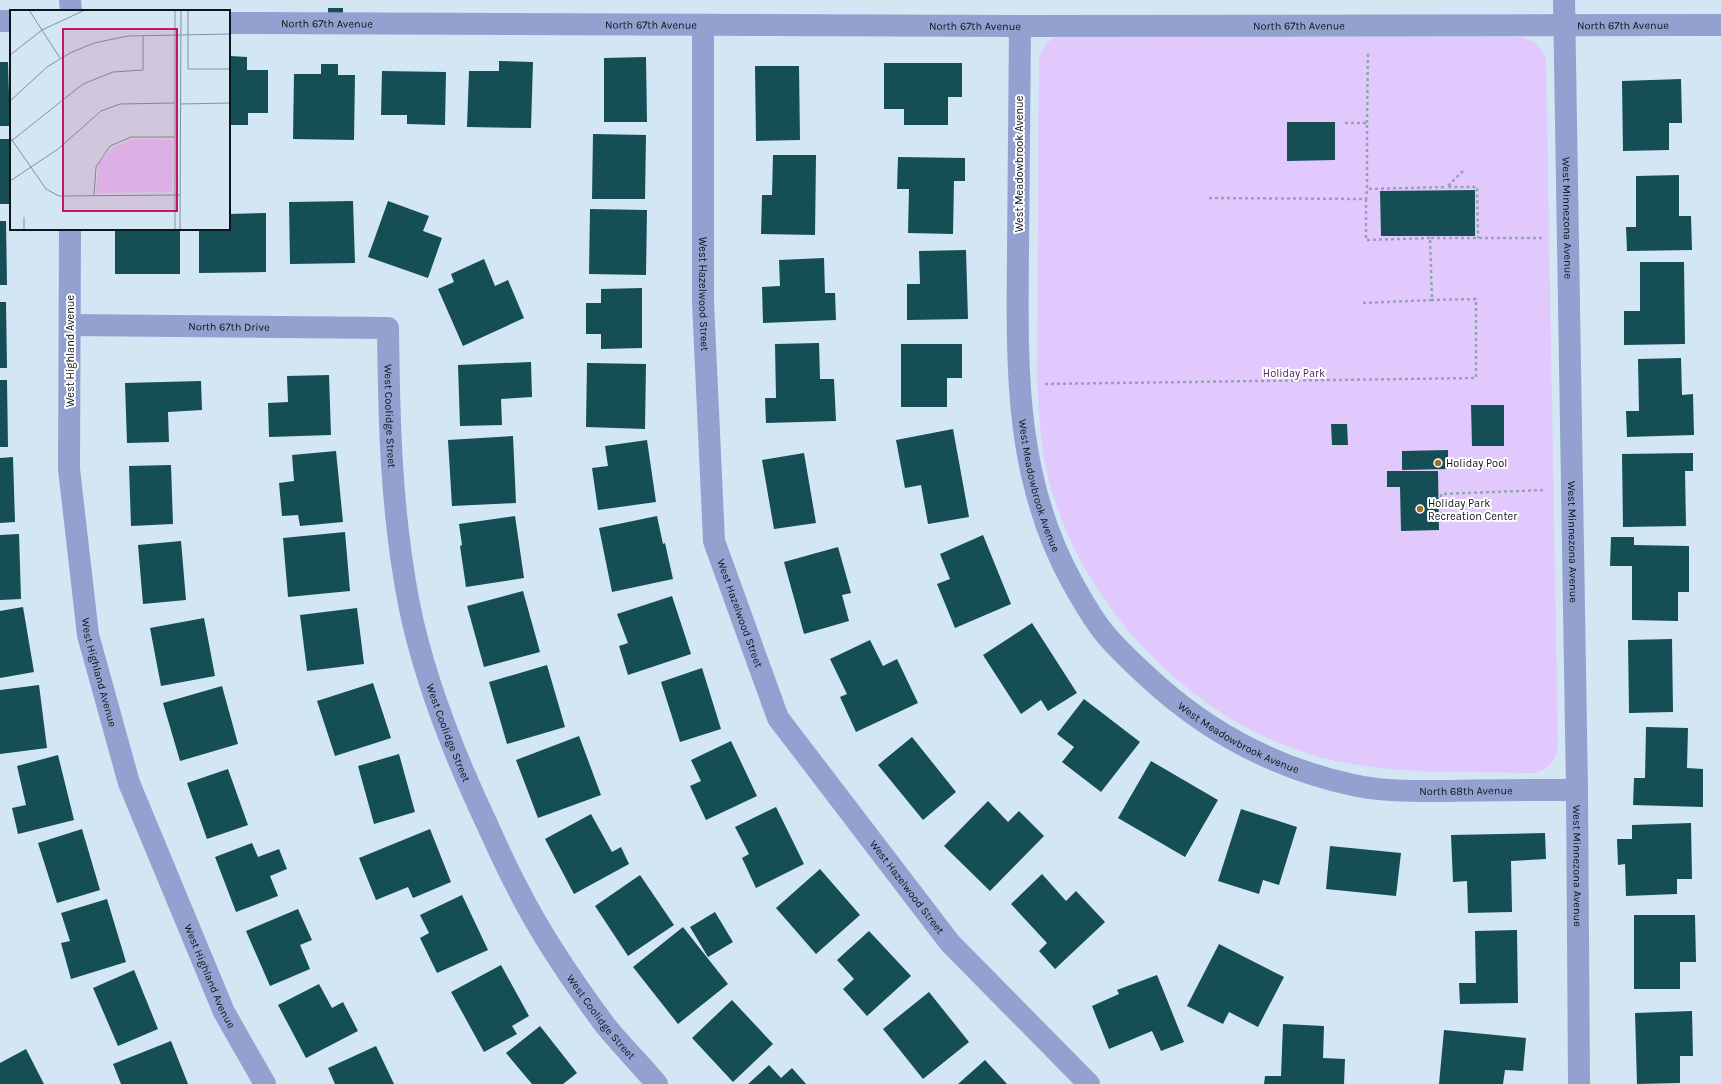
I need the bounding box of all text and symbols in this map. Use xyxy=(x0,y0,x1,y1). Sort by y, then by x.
inset map xyxy=(10,10,230,230)
street label: North 67th Avenue xyxy=(281,17,373,31)
street label: North 67th Avenue xyxy=(605,18,697,32)
street label: North 67th Avenue xyxy=(1577,19,1669,32)
street label: North 67th Avenue xyxy=(929,20,1021,33)
street label: North 67th Avenue xyxy=(1253,20,1345,33)
street label: West Meadowbrook Avenue xyxy=(1013,95,1026,232)
street label: West Minnezona Avenue xyxy=(1560,157,1575,279)
street label: West Hazelwood Street xyxy=(696,237,711,352)
street label: West Highland Avenue xyxy=(64,295,77,407)
street label: North 67th Drive xyxy=(188,320,270,334)
street label: West Coolidge Street xyxy=(381,364,398,468)
park label: Holiday Park xyxy=(1263,367,1325,380)
street label: West Meadowbrook Avenue xyxy=(1016,419,1062,554)
place label: Holiday Pool xyxy=(1446,457,1507,470)
marker: Holiday Pool xyxy=(1433,458,1443,468)
street label: West Minnezona Avenue xyxy=(1565,481,1580,603)
place label: Holiday Park Recreation Center xyxy=(1428,497,1517,523)
marker: Holiday Park Recreation Center xyxy=(1415,504,1425,514)
street label: West Hazelwood Street xyxy=(714,557,765,669)
street label: West Highland Avenue xyxy=(79,617,119,729)
street label: West Coolidge Street xyxy=(423,682,473,784)
street label: West Meadowbrook Avenue xyxy=(1175,699,1301,776)
street label: North 68th Avenue xyxy=(1419,784,1513,798)
street label: West Minnezona Avenue xyxy=(1570,805,1584,927)
street label: West Hazelwood Street xyxy=(867,838,947,937)
street label: West Highland Avenue xyxy=(181,922,238,1031)
street label: West Coolidge Street xyxy=(564,972,638,1062)

